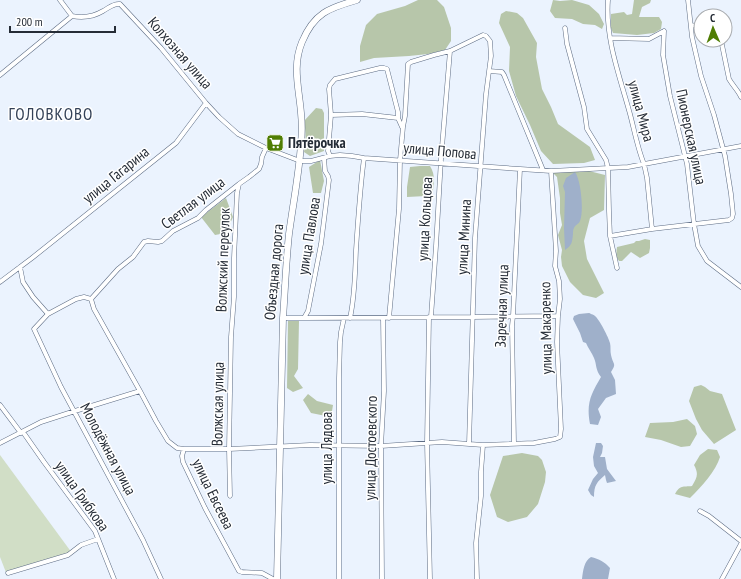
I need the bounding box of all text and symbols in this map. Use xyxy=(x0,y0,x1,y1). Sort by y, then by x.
scale bar xyxy=(10,8,115,34)
north arrow xyxy=(693,8,733,48)
text: С xyxy=(710,11,715,25)
street label: Колхозная улица xyxy=(144,13,217,93)
text: 200 m xyxy=(16,14,43,29)
street label: улица Мира xyxy=(624,78,659,144)
street label: Пионерская улица xyxy=(672,87,711,186)
district label: ГОЛОВКОВО xyxy=(9,103,93,125)
supermarket icon: Пятёрочка xyxy=(265,133,285,153)
place label: Пятёрочка xyxy=(288,133,346,152)
street label: улица Попова xyxy=(403,138,477,163)
street label: улица Гагарина xyxy=(79,142,153,207)
street label: Светлая улица xyxy=(157,172,229,233)
street label: улица Кольцова xyxy=(413,177,436,261)
street label: улица Павлова xyxy=(293,196,324,276)
street label: улица Минина xyxy=(452,199,475,275)
street label: Волжский переулок xyxy=(211,207,234,312)
street label: Объездная дорога xyxy=(260,223,287,321)
street label: Заречная улица xyxy=(491,264,512,348)
street label: улица Макаренко xyxy=(535,281,556,375)
street label: Волжская улица xyxy=(207,362,228,446)
street label: улица Достоевского xyxy=(360,395,381,501)
street label: Молодёжная улица xyxy=(76,399,141,498)
street label: улица Лядова xyxy=(317,412,336,484)
street label: улица Евсеева xyxy=(188,456,239,532)
street label: улица Грибкова xyxy=(51,457,114,535)

